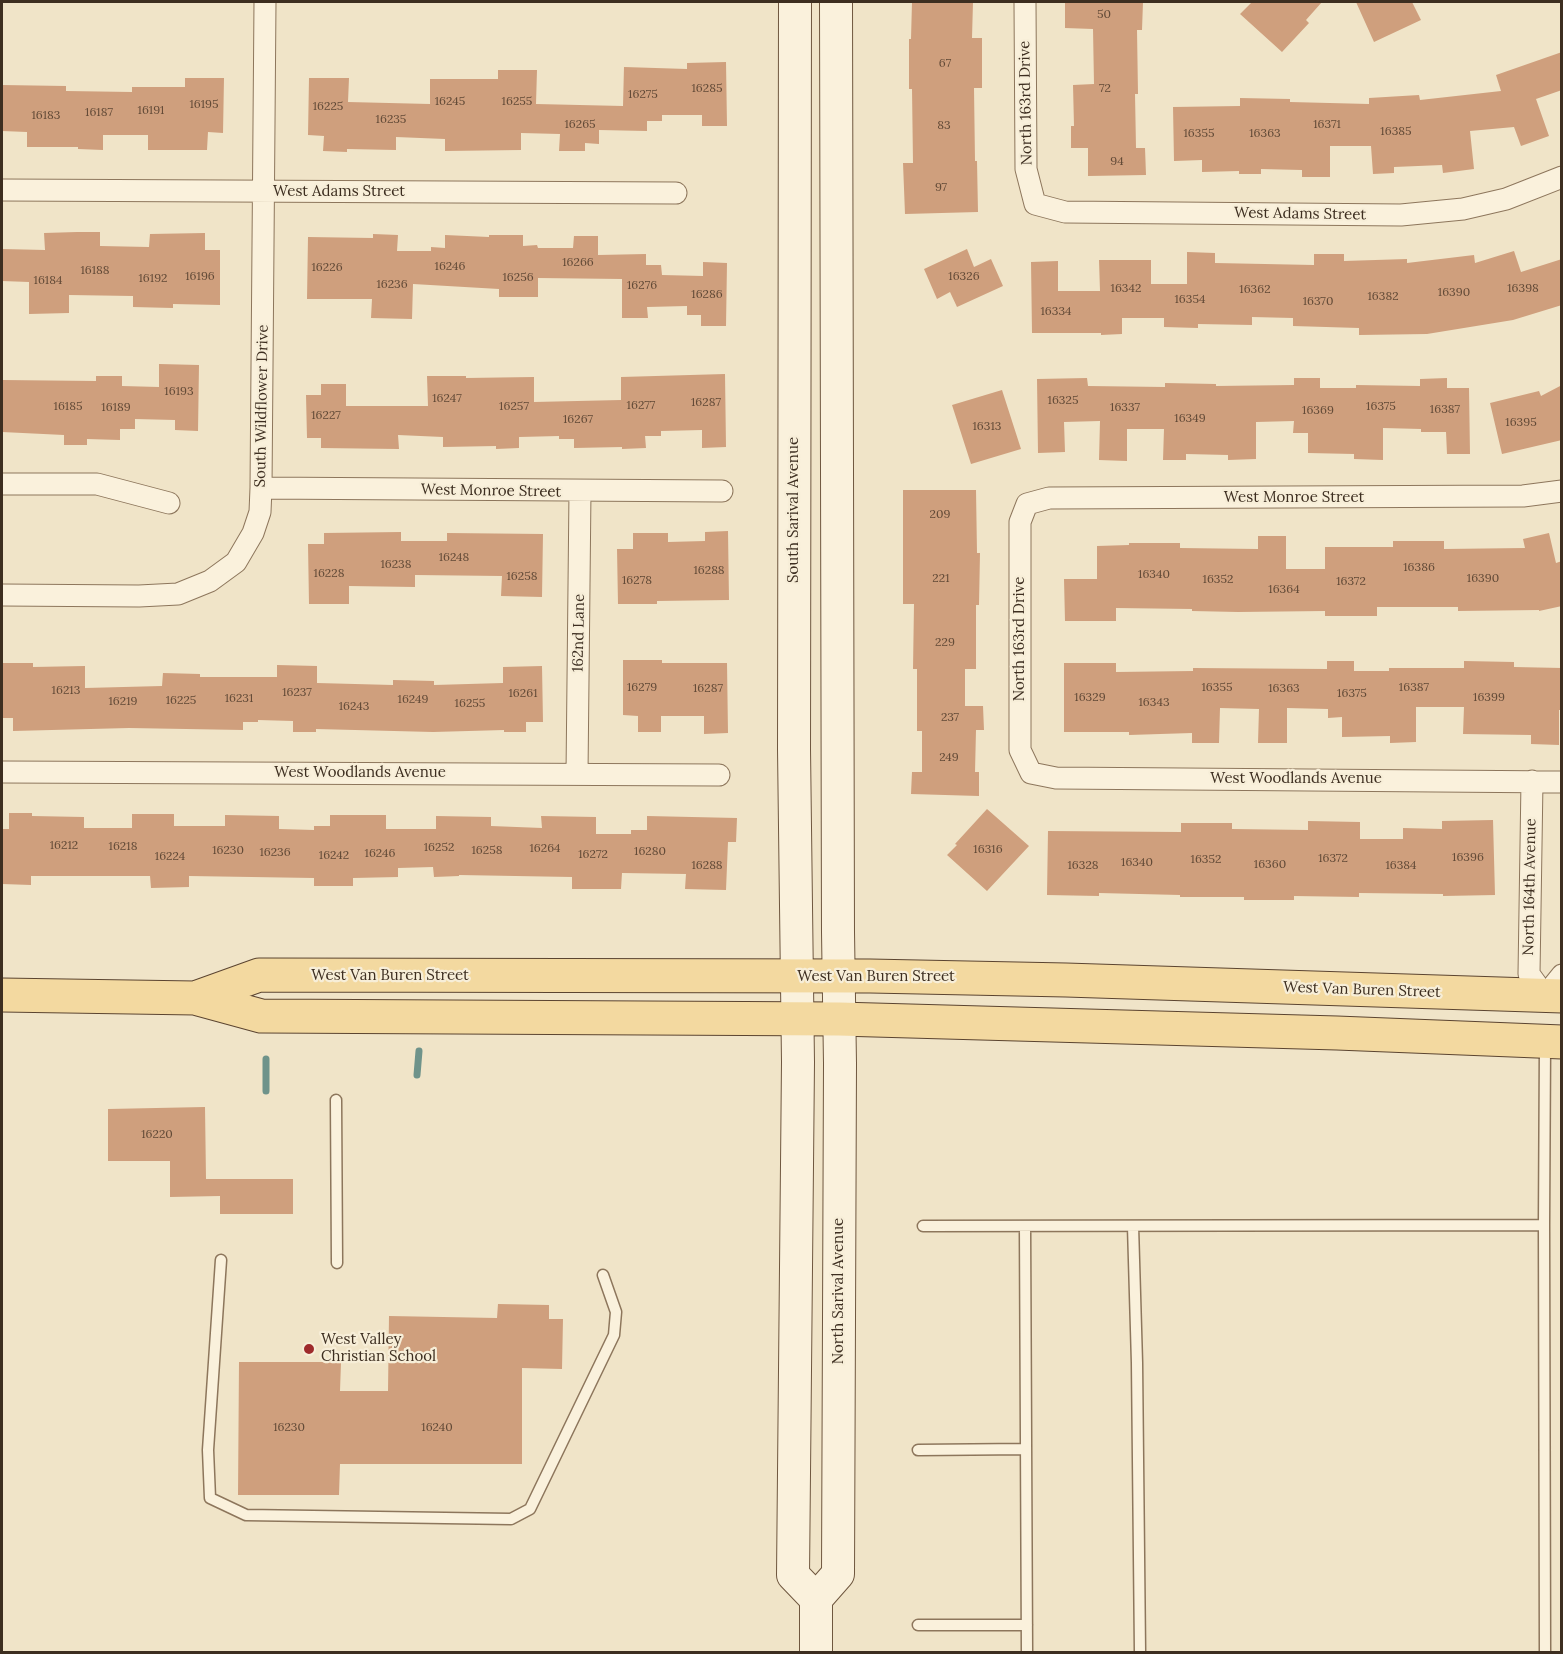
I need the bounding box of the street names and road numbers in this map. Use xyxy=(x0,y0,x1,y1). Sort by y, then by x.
street label: North 163rd Drive xyxy=(1016,41,1036,165)
street label: West Adams Street xyxy=(273,183,405,201)
street label: West Adams Street xyxy=(1234,204,1366,224)
street label: South Wildflower Drive xyxy=(252,324,272,488)
street label: South Sarival Avenue xyxy=(785,437,803,583)
street label: West Monroe Street xyxy=(421,481,561,501)
street label: West Monroe Street xyxy=(1224,489,1364,507)
street label: North 163rd Drive xyxy=(1011,577,1029,701)
street label: 162nd Lane xyxy=(569,594,589,672)
street label: West Woodlands Avenue xyxy=(274,764,446,782)
street label: West Woodlands Avenue xyxy=(1210,770,1382,788)
street label: North 164th Avenue xyxy=(1520,818,1540,956)
street label: West Van Buren Street xyxy=(311,967,469,985)
street label: West Van Buren Street xyxy=(797,968,955,986)
street label: West Van Buren Street xyxy=(1283,978,1441,1002)
street label: North Sarival Avenue xyxy=(830,1218,848,1364)

